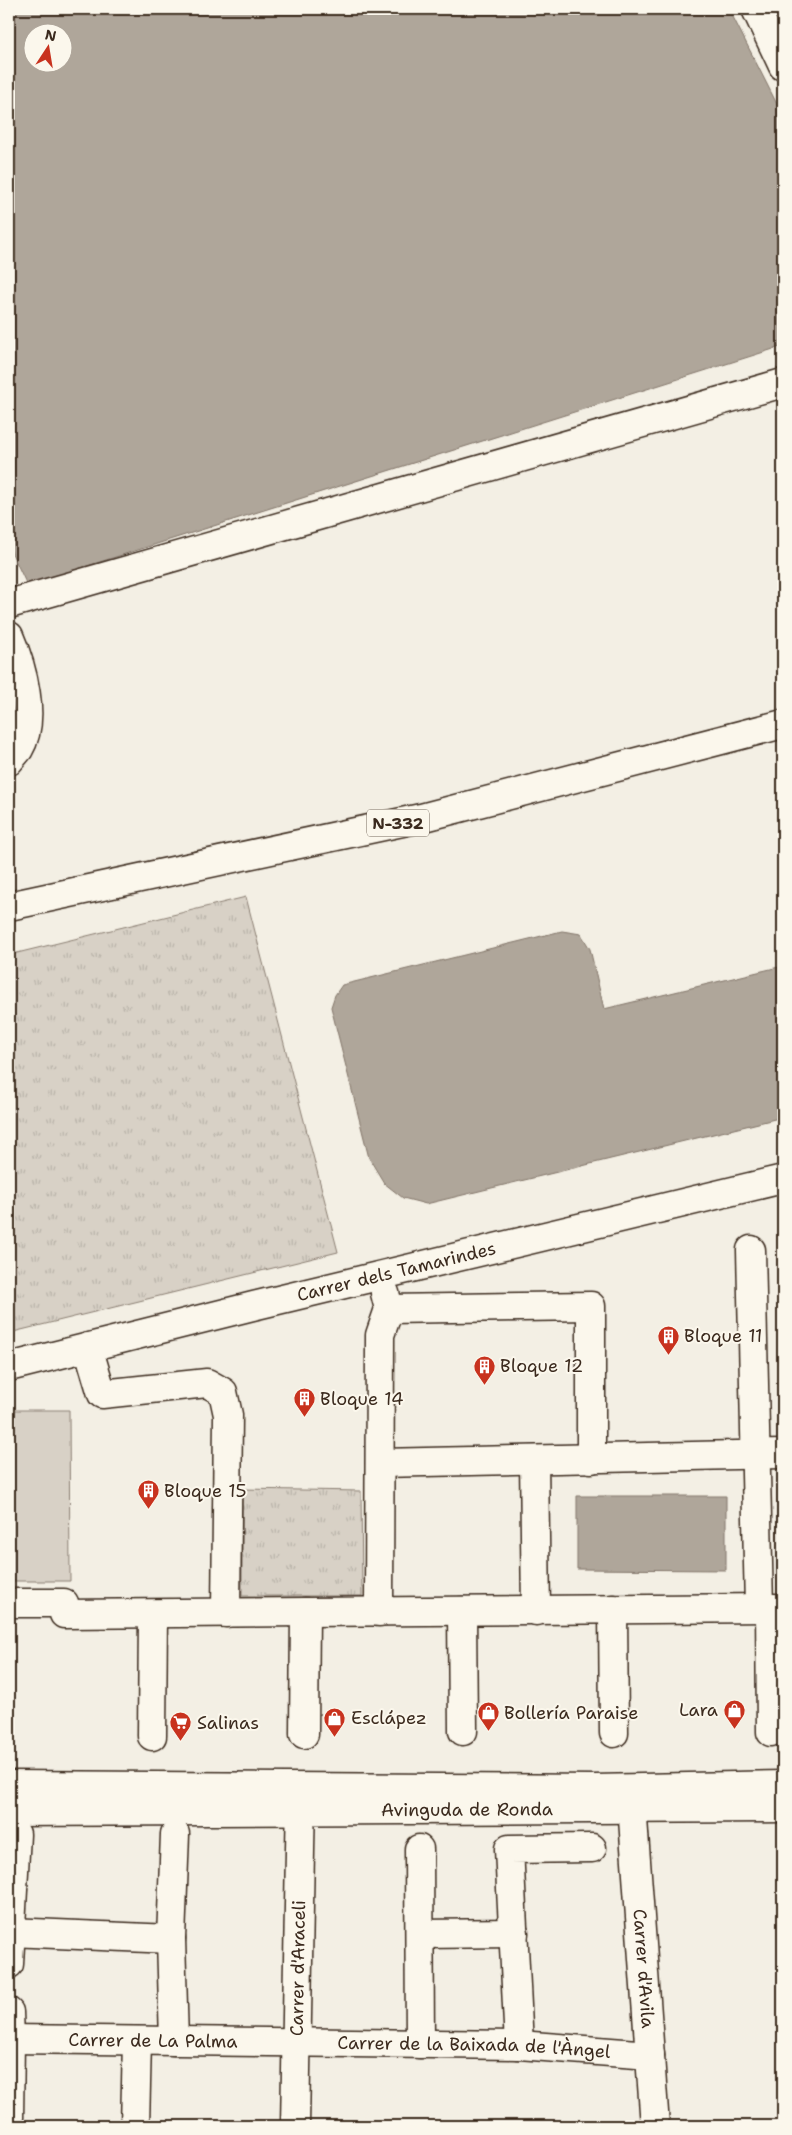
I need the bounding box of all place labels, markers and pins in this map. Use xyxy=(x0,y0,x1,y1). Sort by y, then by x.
building icon: Bloque 11 xyxy=(656,1324,680,1355)
place label: Bloque 11 xyxy=(684,1324,763,1348)
building icon: Bloque 12 xyxy=(472,1354,496,1385)
place label: Bloque 12 xyxy=(500,1354,583,1378)
building icon: Bloque 14 xyxy=(292,1387,316,1418)
place label: Bloque 14 xyxy=(320,1387,404,1411)
building icon: Bloque 15 xyxy=(136,1479,160,1510)
place label: Bloque 15 xyxy=(164,1479,246,1503)
place label: Lara xyxy=(679,1698,718,1722)
shop icon: Lara xyxy=(722,1698,746,1729)
shop icon: Bollería Paraise xyxy=(476,1701,500,1732)
place label: Bollería Paraise xyxy=(504,1701,638,1725)
shop icon: Esclápez xyxy=(323,1706,347,1737)
place label: Esclápez xyxy=(351,1706,427,1730)
supermarket icon: Salinas xyxy=(169,1711,193,1742)
place label: Salinas xyxy=(197,1711,259,1735)

